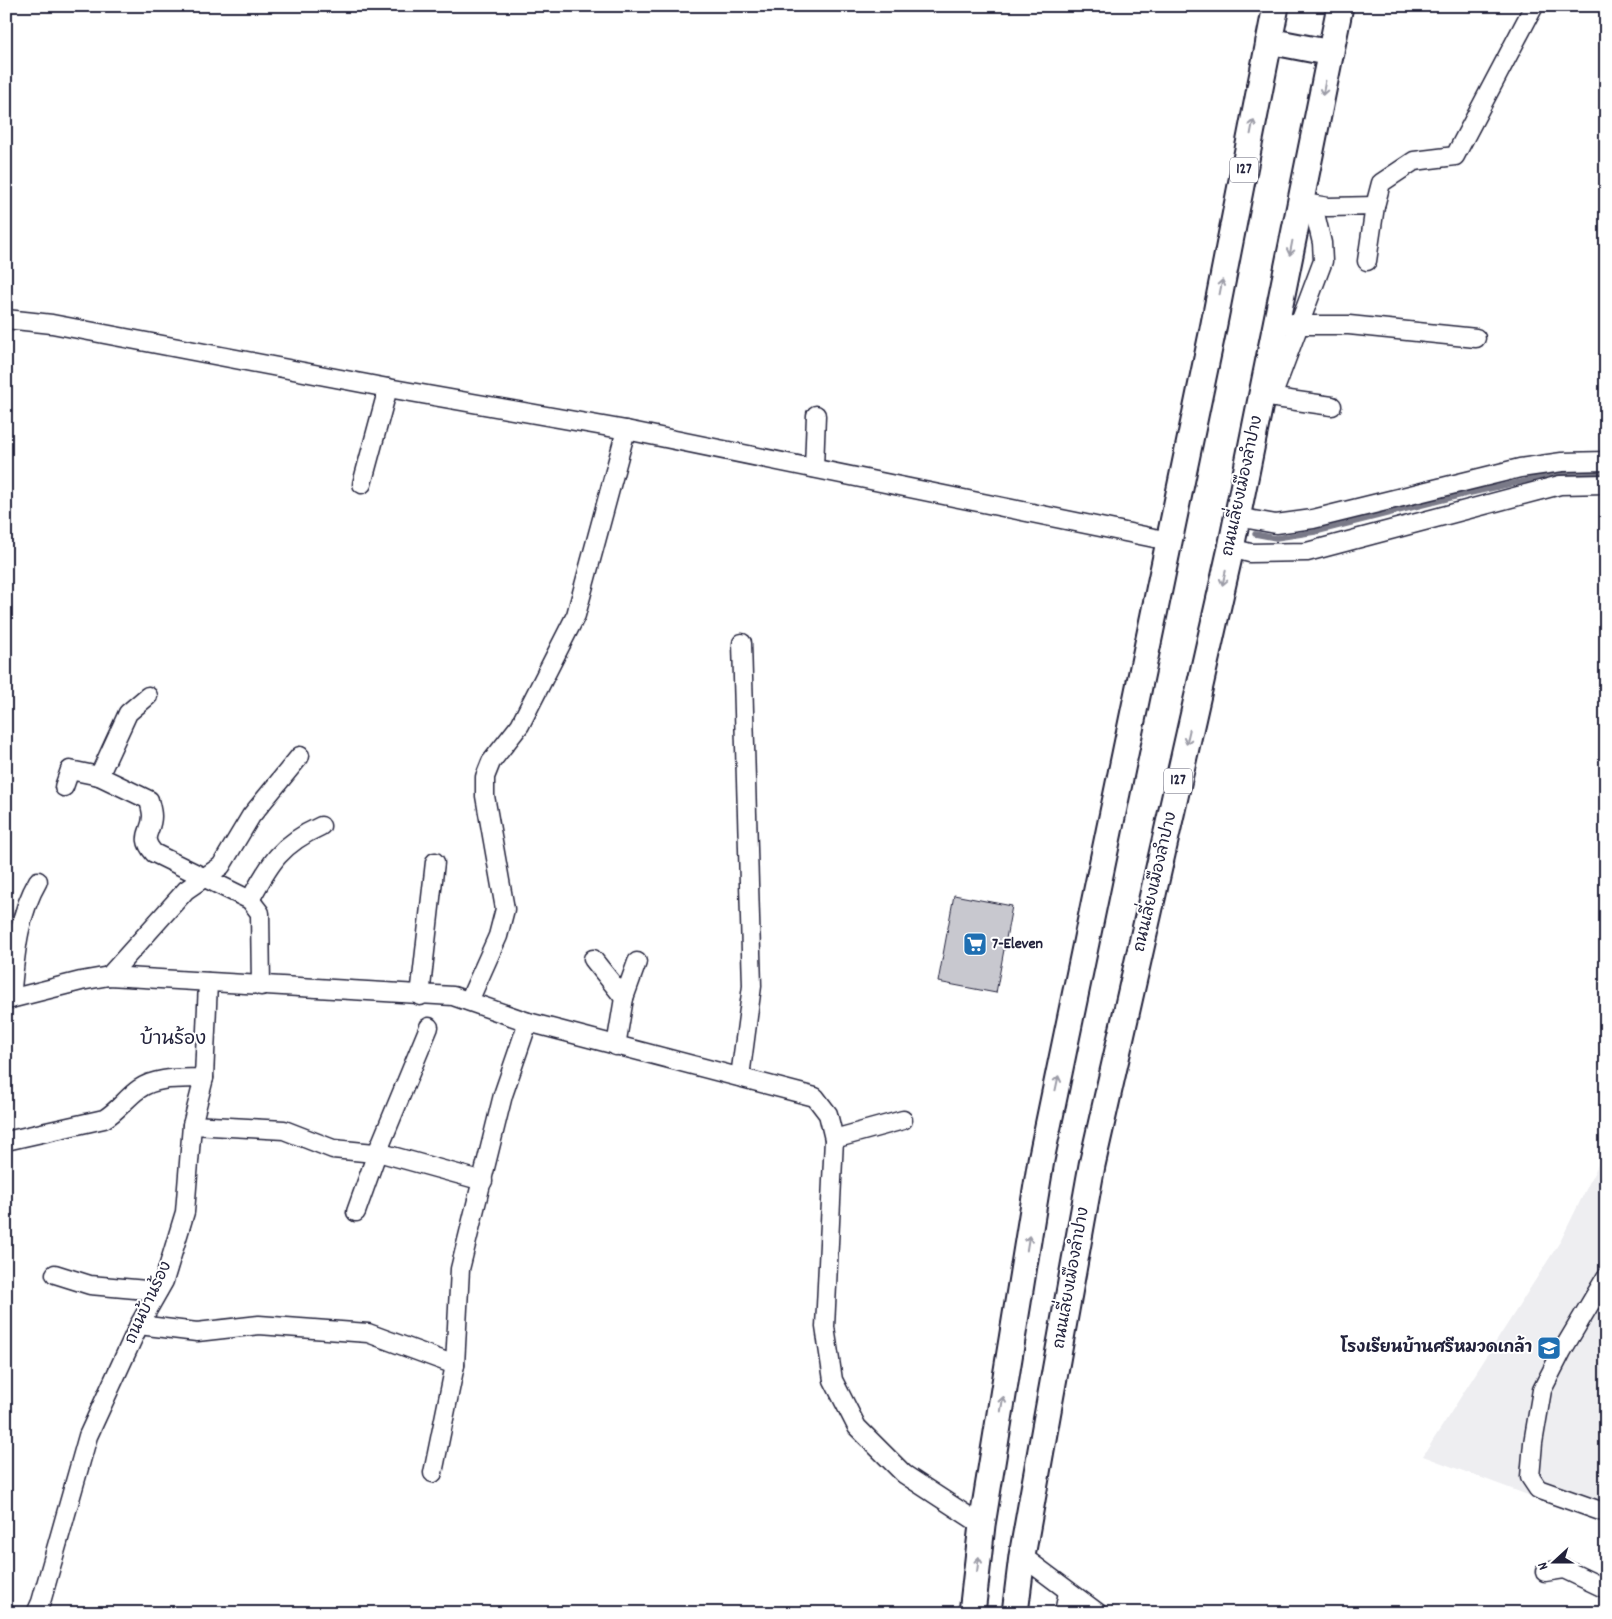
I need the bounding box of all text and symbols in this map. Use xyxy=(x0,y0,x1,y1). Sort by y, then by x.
one-way arrow xyxy=(1319,80,1328,96)
one-way arrow xyxy=(1248,119,1258,135)
road number: 127 xyxy=(1230,158,1258,182)
one-way arrow xyxy=(1286,239,1296,255)
one-way arrow xyxy=(1217,279,1227,295)
street label: ถนนเลี่ยงเมืองลำปาง xyxy=(1211,412,1269,558)
one-way arrow xyxy=(1219,570,1228,586)
one-way arrow xyxy=(1183,728,1192,744)
road number: 127 xyxy=(1164,768,1192,794)
street label: ถนนเลี่ยงเมืองลำปาง xyxy=(1123,808,1183,954)
supermarket icon: 7-Eleven xyxy=(962,931,988,957)
place label: 7-Eleven xyxy=(992,933,1043,956)
district label: บ้านร้อง xyxy=(140,1026,206,1054)
one-way arrow xyxy=(1053,1076,1062,1092)
street label: ถนนเลี่ยงเมืองลำปาง xyxy=(1042,1204,1096,1351)
one-way arrow xyxy=(1023,1236,1033,1252)
street label: ถนนบ้านร้อง xyxy=(119,1257,178,1348)
place label: โรงเรียนบ้านศรีหมวดเกล้า xyxy=(1340,1335,1532,1360)
school or university icon: โรงเรียนบ้านศรีหมวดเกล้า xyxy=(1536,1335,1562,1361)
one-way arrow xyxy=(997,1396,1007,1412)
north arrow xyxy=(1530,1536,1580,1586)
one-way arrow xyxy=(973,1557,983,1573)
text: N xyxy=(1533,1559,1554,1573)

